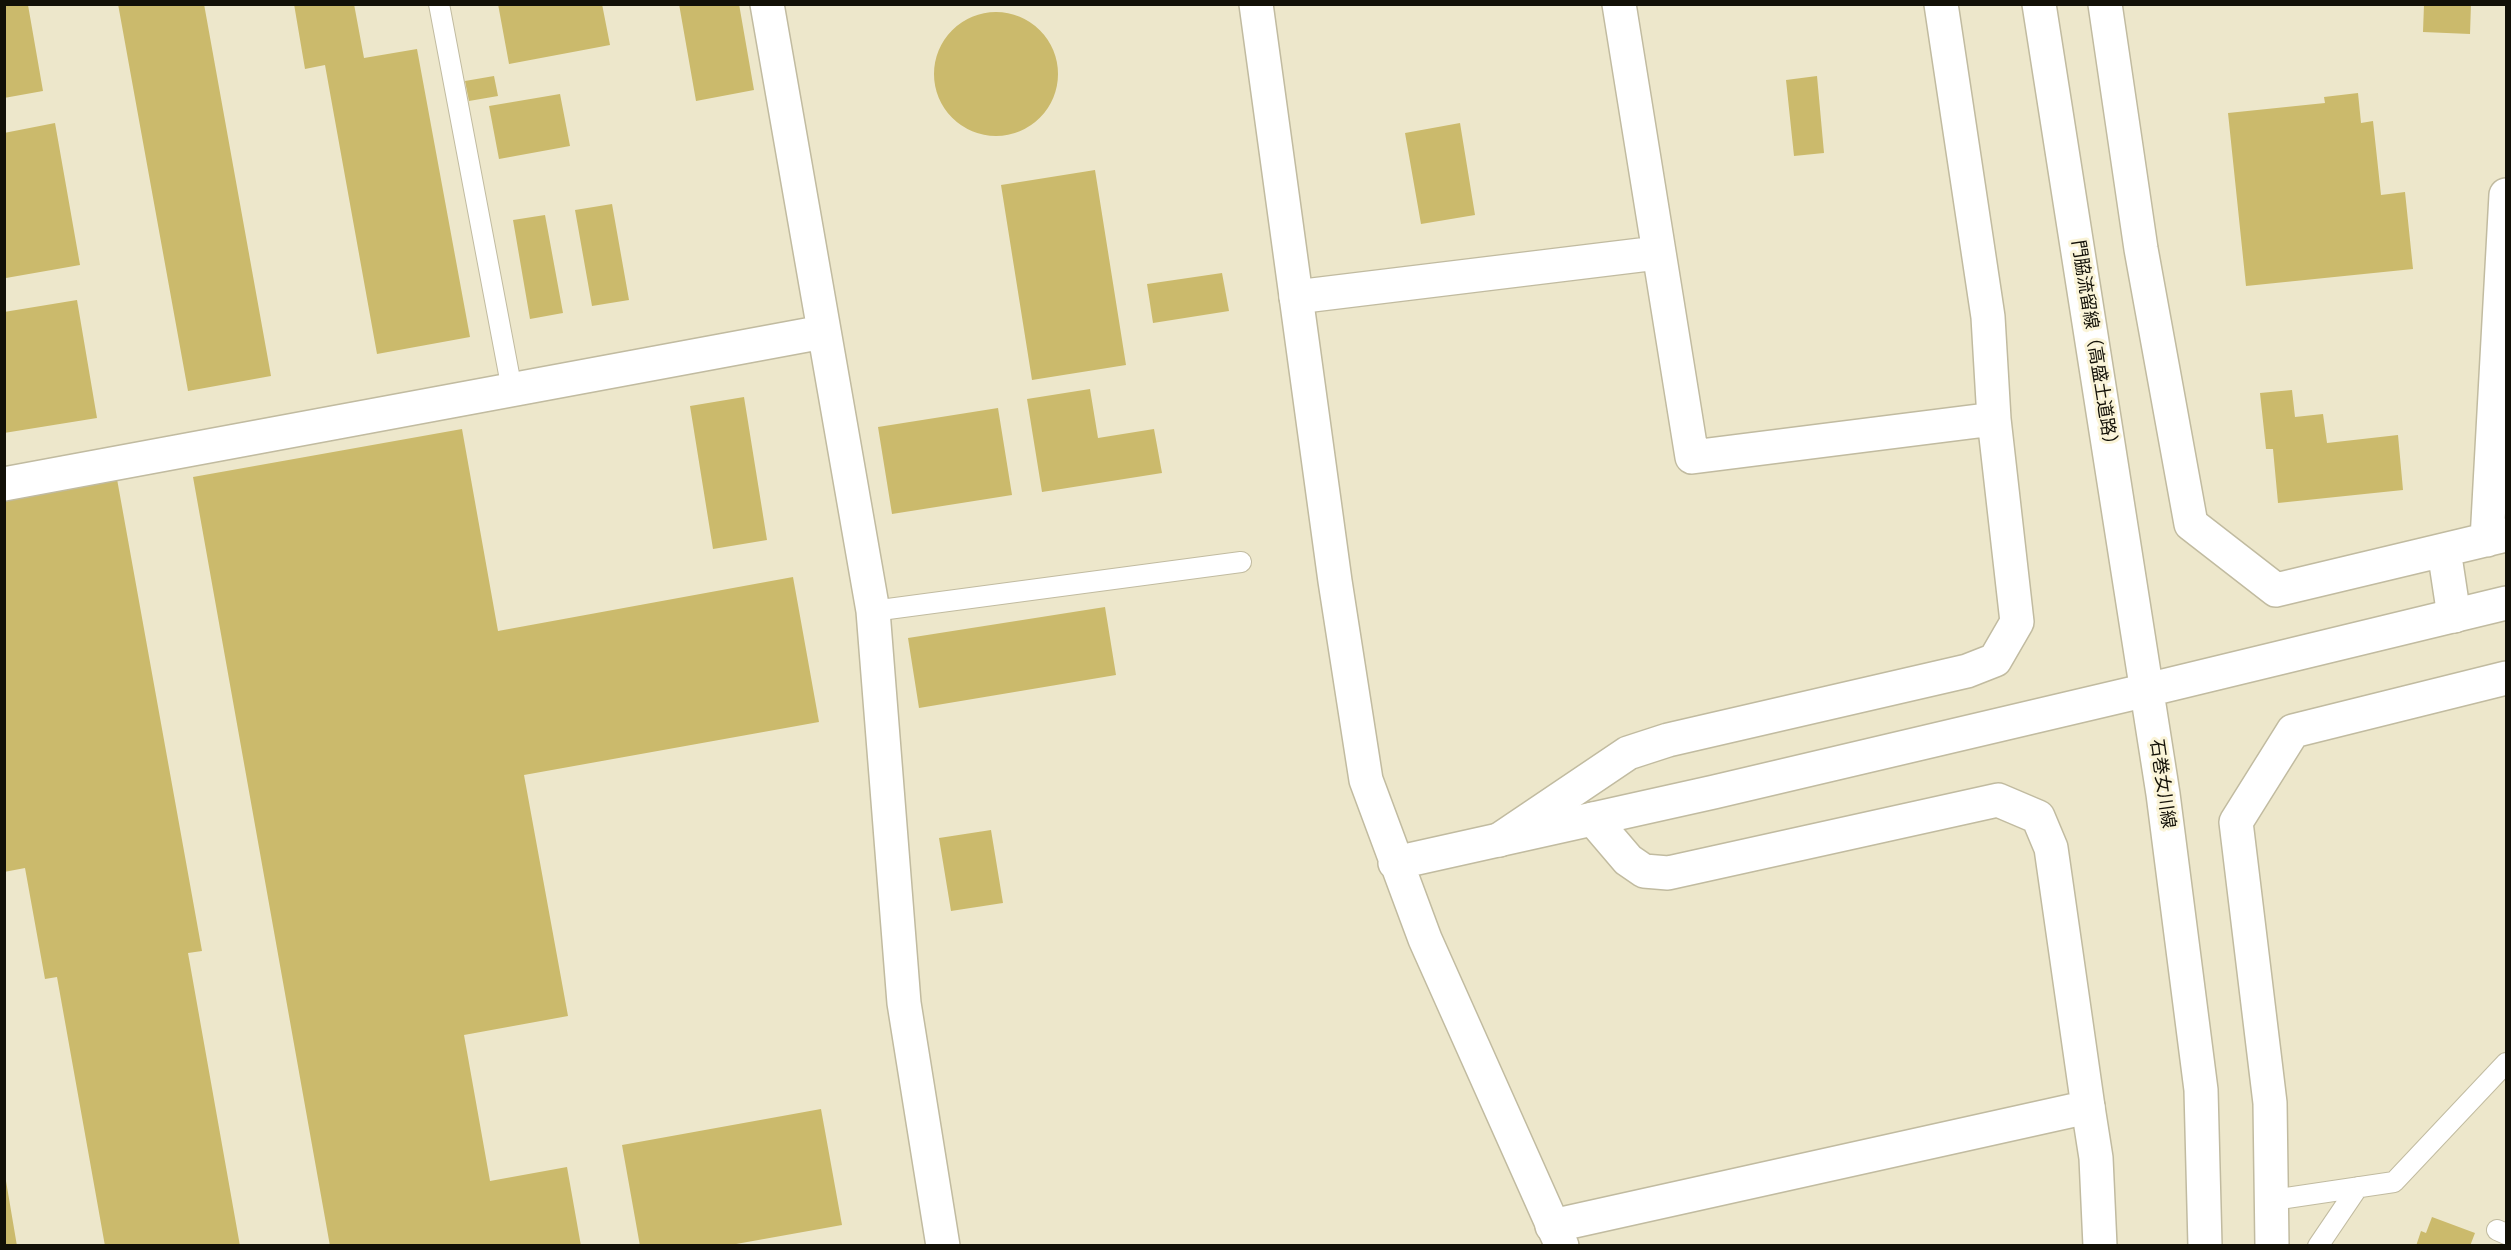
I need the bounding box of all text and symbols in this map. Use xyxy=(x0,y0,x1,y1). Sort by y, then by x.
street label: 門脇流留線（高盛土道路） xyxy=(2065,239,2121,455)
street label: 石巻女川線 xyxy=(2144,738,2178,830)

